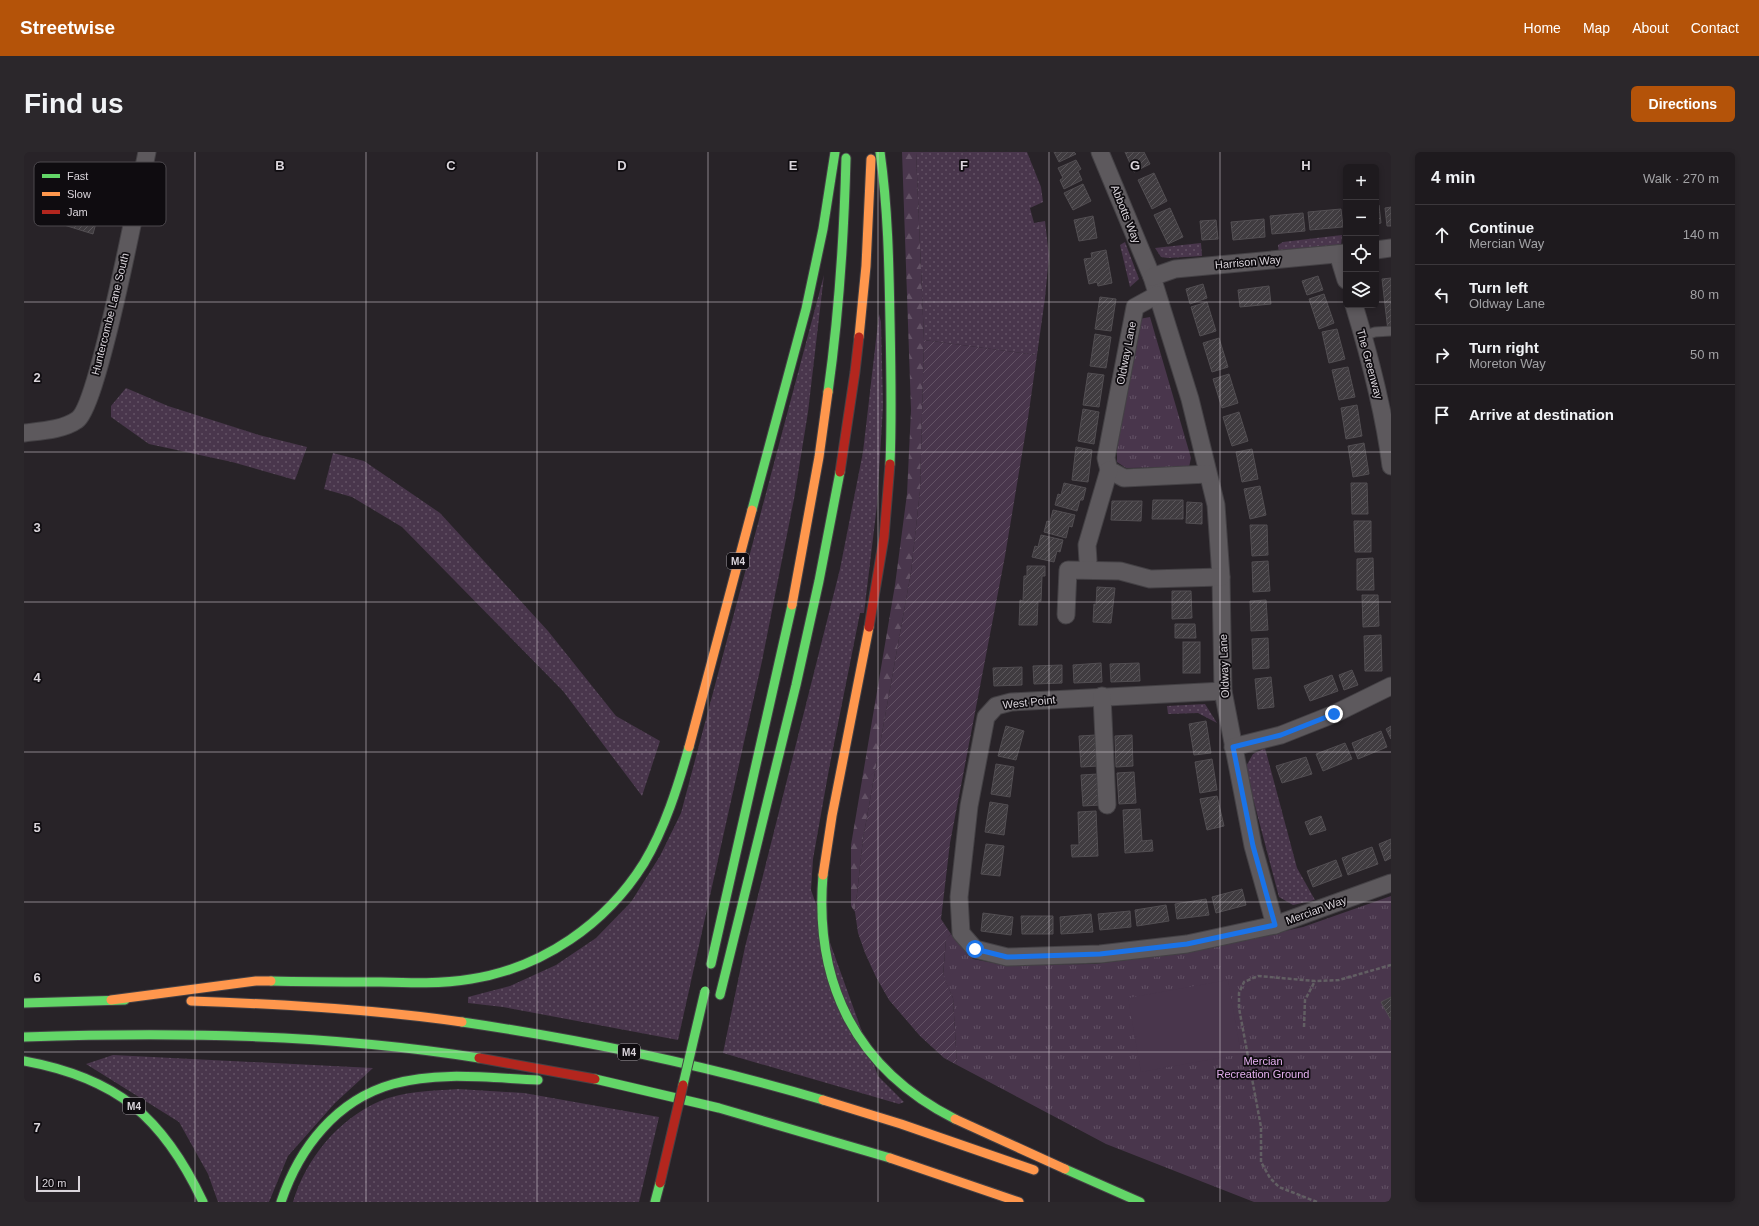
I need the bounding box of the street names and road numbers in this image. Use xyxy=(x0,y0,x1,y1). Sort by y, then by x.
street label: Abbotts Way xyxy=(1109,183,1143,245)
street label: Huntercombe Lane South xyxy=(89,252,131,376)
street label: Harrison Way xyxy=(1214,253,1282,271)
street label: Oldway Lane xyxy=(1114,320,1138,386)
street label: The Greenway xyxy=(1355,328,1385,401)
road number: M4 xyxy=(727,553,749,569)
street label: Oldway Lane xyxy=(1217,634,1231,698)
street label: West Point xyxy=(1002,693,1056,711)
street label: Mercian Way xyxy=(1284,893,1348,927)
road number: M4 xyxy=(618,1044,640,1060)
road number: M4 xyxy=(123,1098,145,1114)

